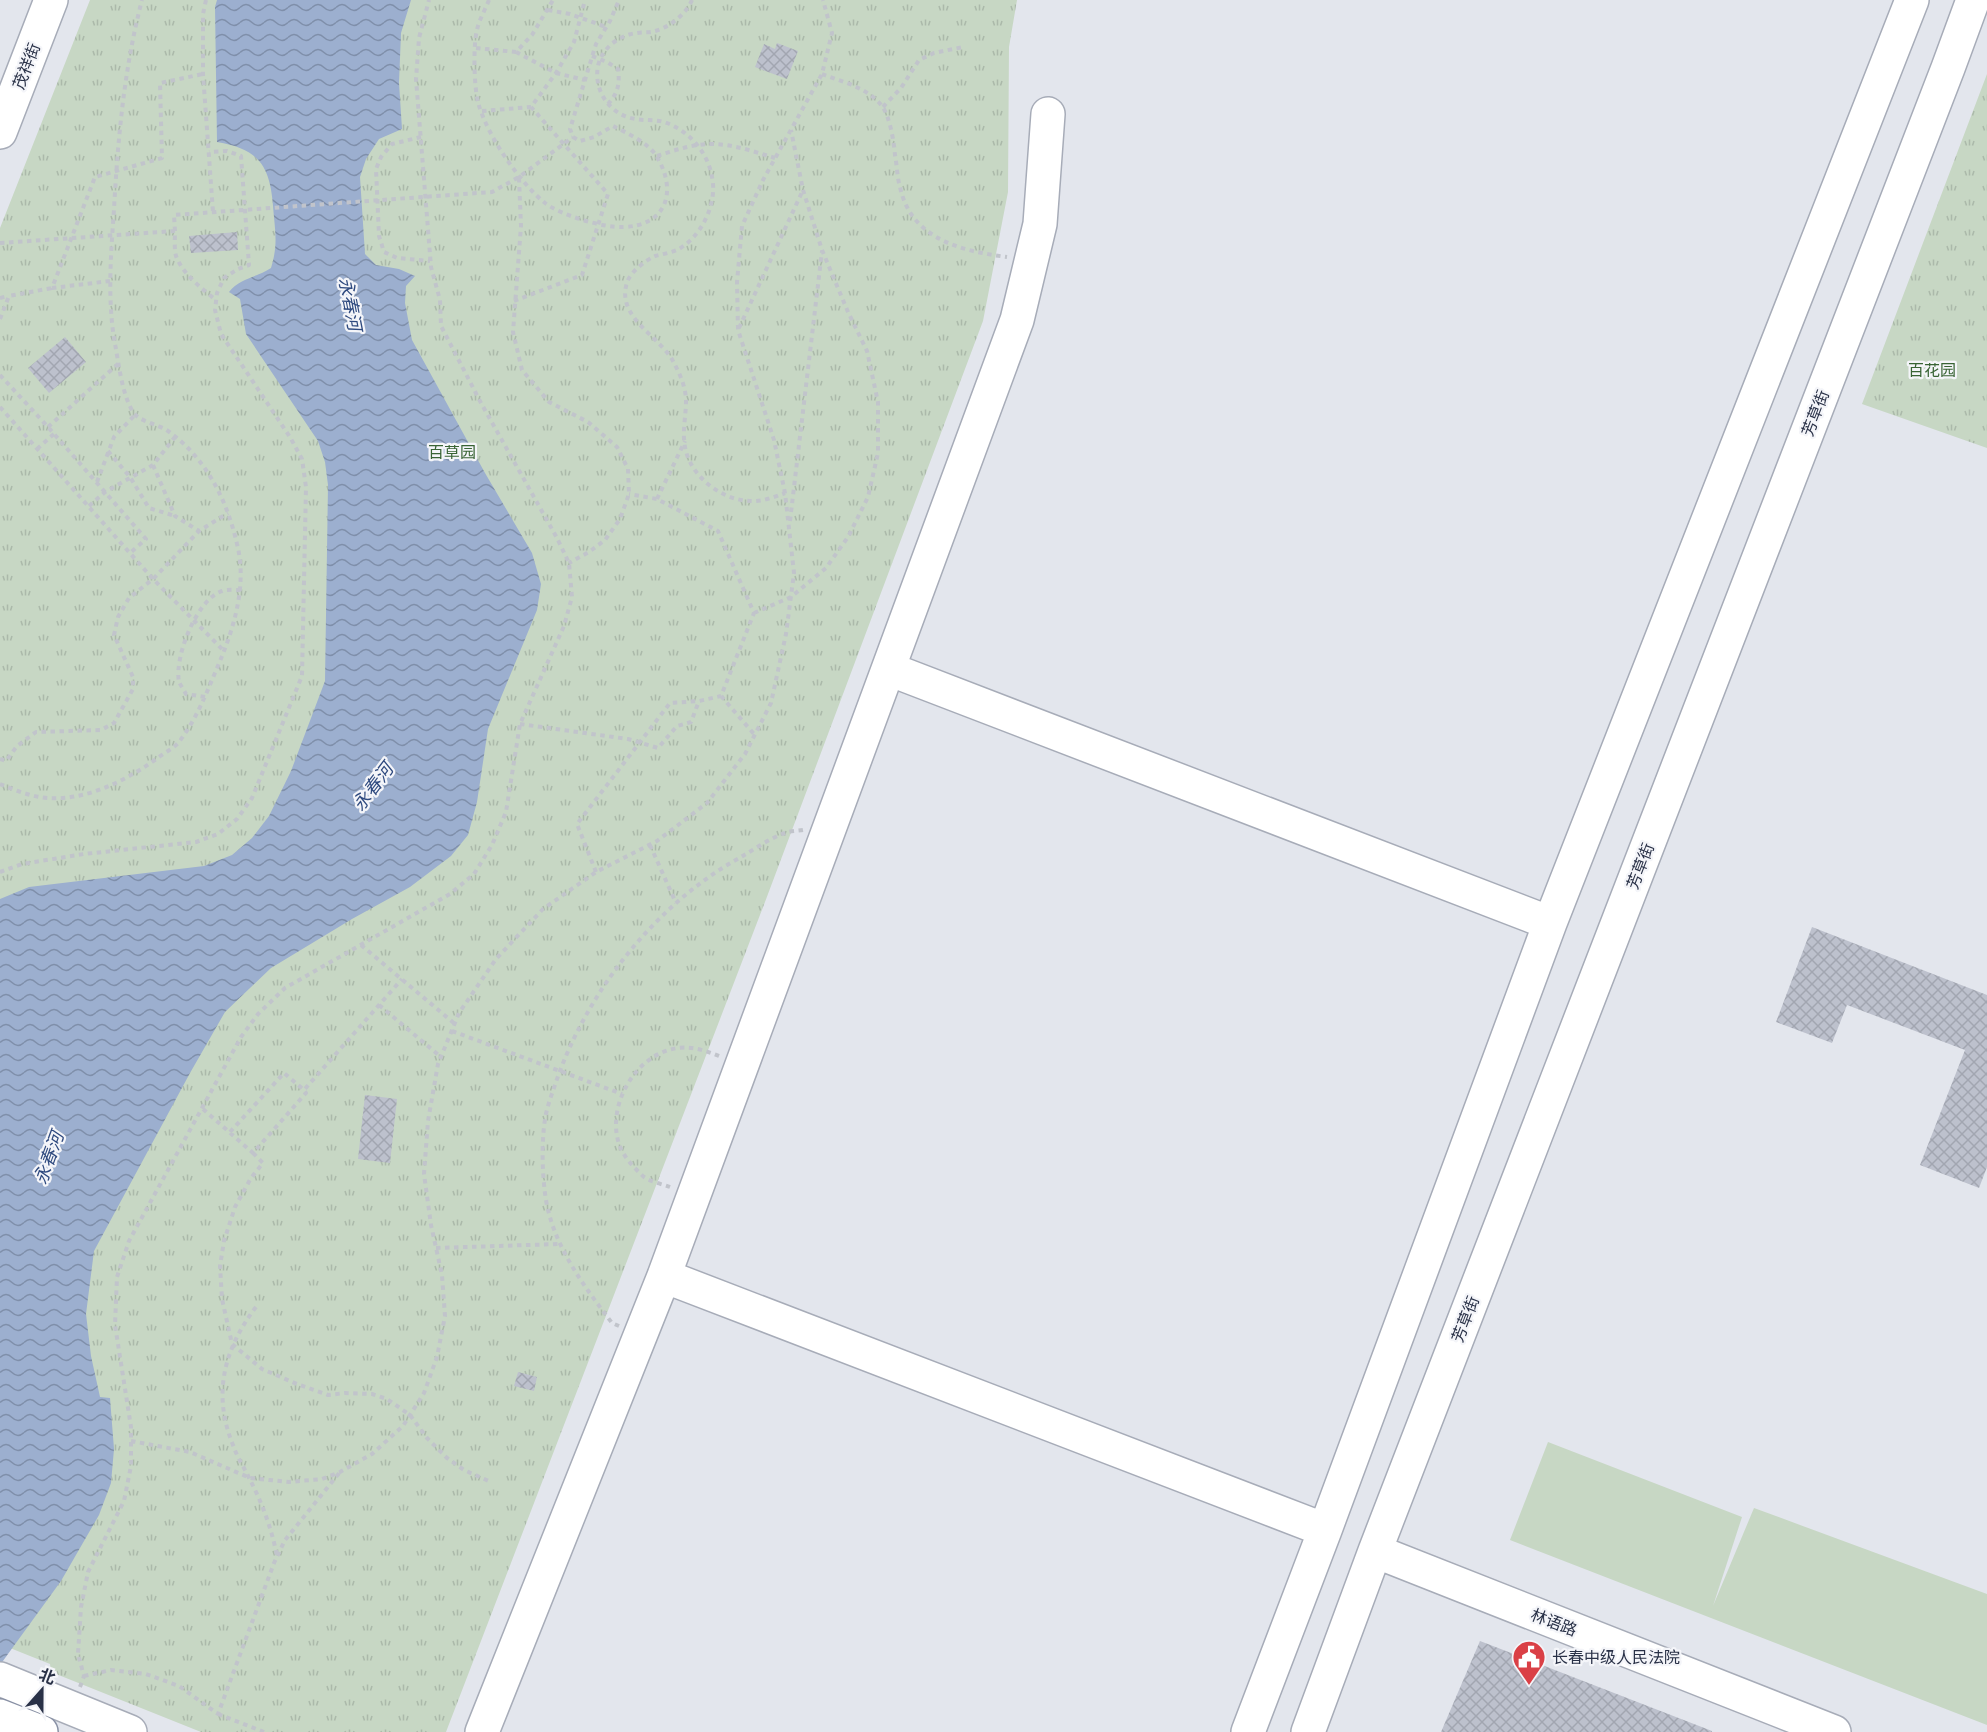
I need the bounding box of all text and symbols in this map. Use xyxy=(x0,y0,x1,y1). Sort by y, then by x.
street label: 茂祥街 xyxy=(8,40,44,92)
water label: 永春河 xyxy=(334,275,368,336)
park label: 百花园 xyxy=(1908,360,1956,380)
street label: 芳草街 xyxy=(1797,387,1833,439)
park label: 百草园 xyxy=(428,442,476,462)
water label: 永春河 xyxy=(347,756,400,815)
street label: 芳草街 xyxy=(1622,840,1658,892)
water label: 永春河 xyxy=(28,1126,70,1187)
street label: 芳草街 xyxy=(1447,1293,1483,1345)
street label: 林语路 xyxy=(1528,1604,1580,1640)
public building icon: 长春中级人民法院 xyxy=(1511,1639,1547,1686)
place label: 长春中级人民法院 xyxy=(1552,1647,1680,1667)
north arrow xyxy=(12,1660,72,1720)
text: 北 xyxy=(36,1664,58,1688)

